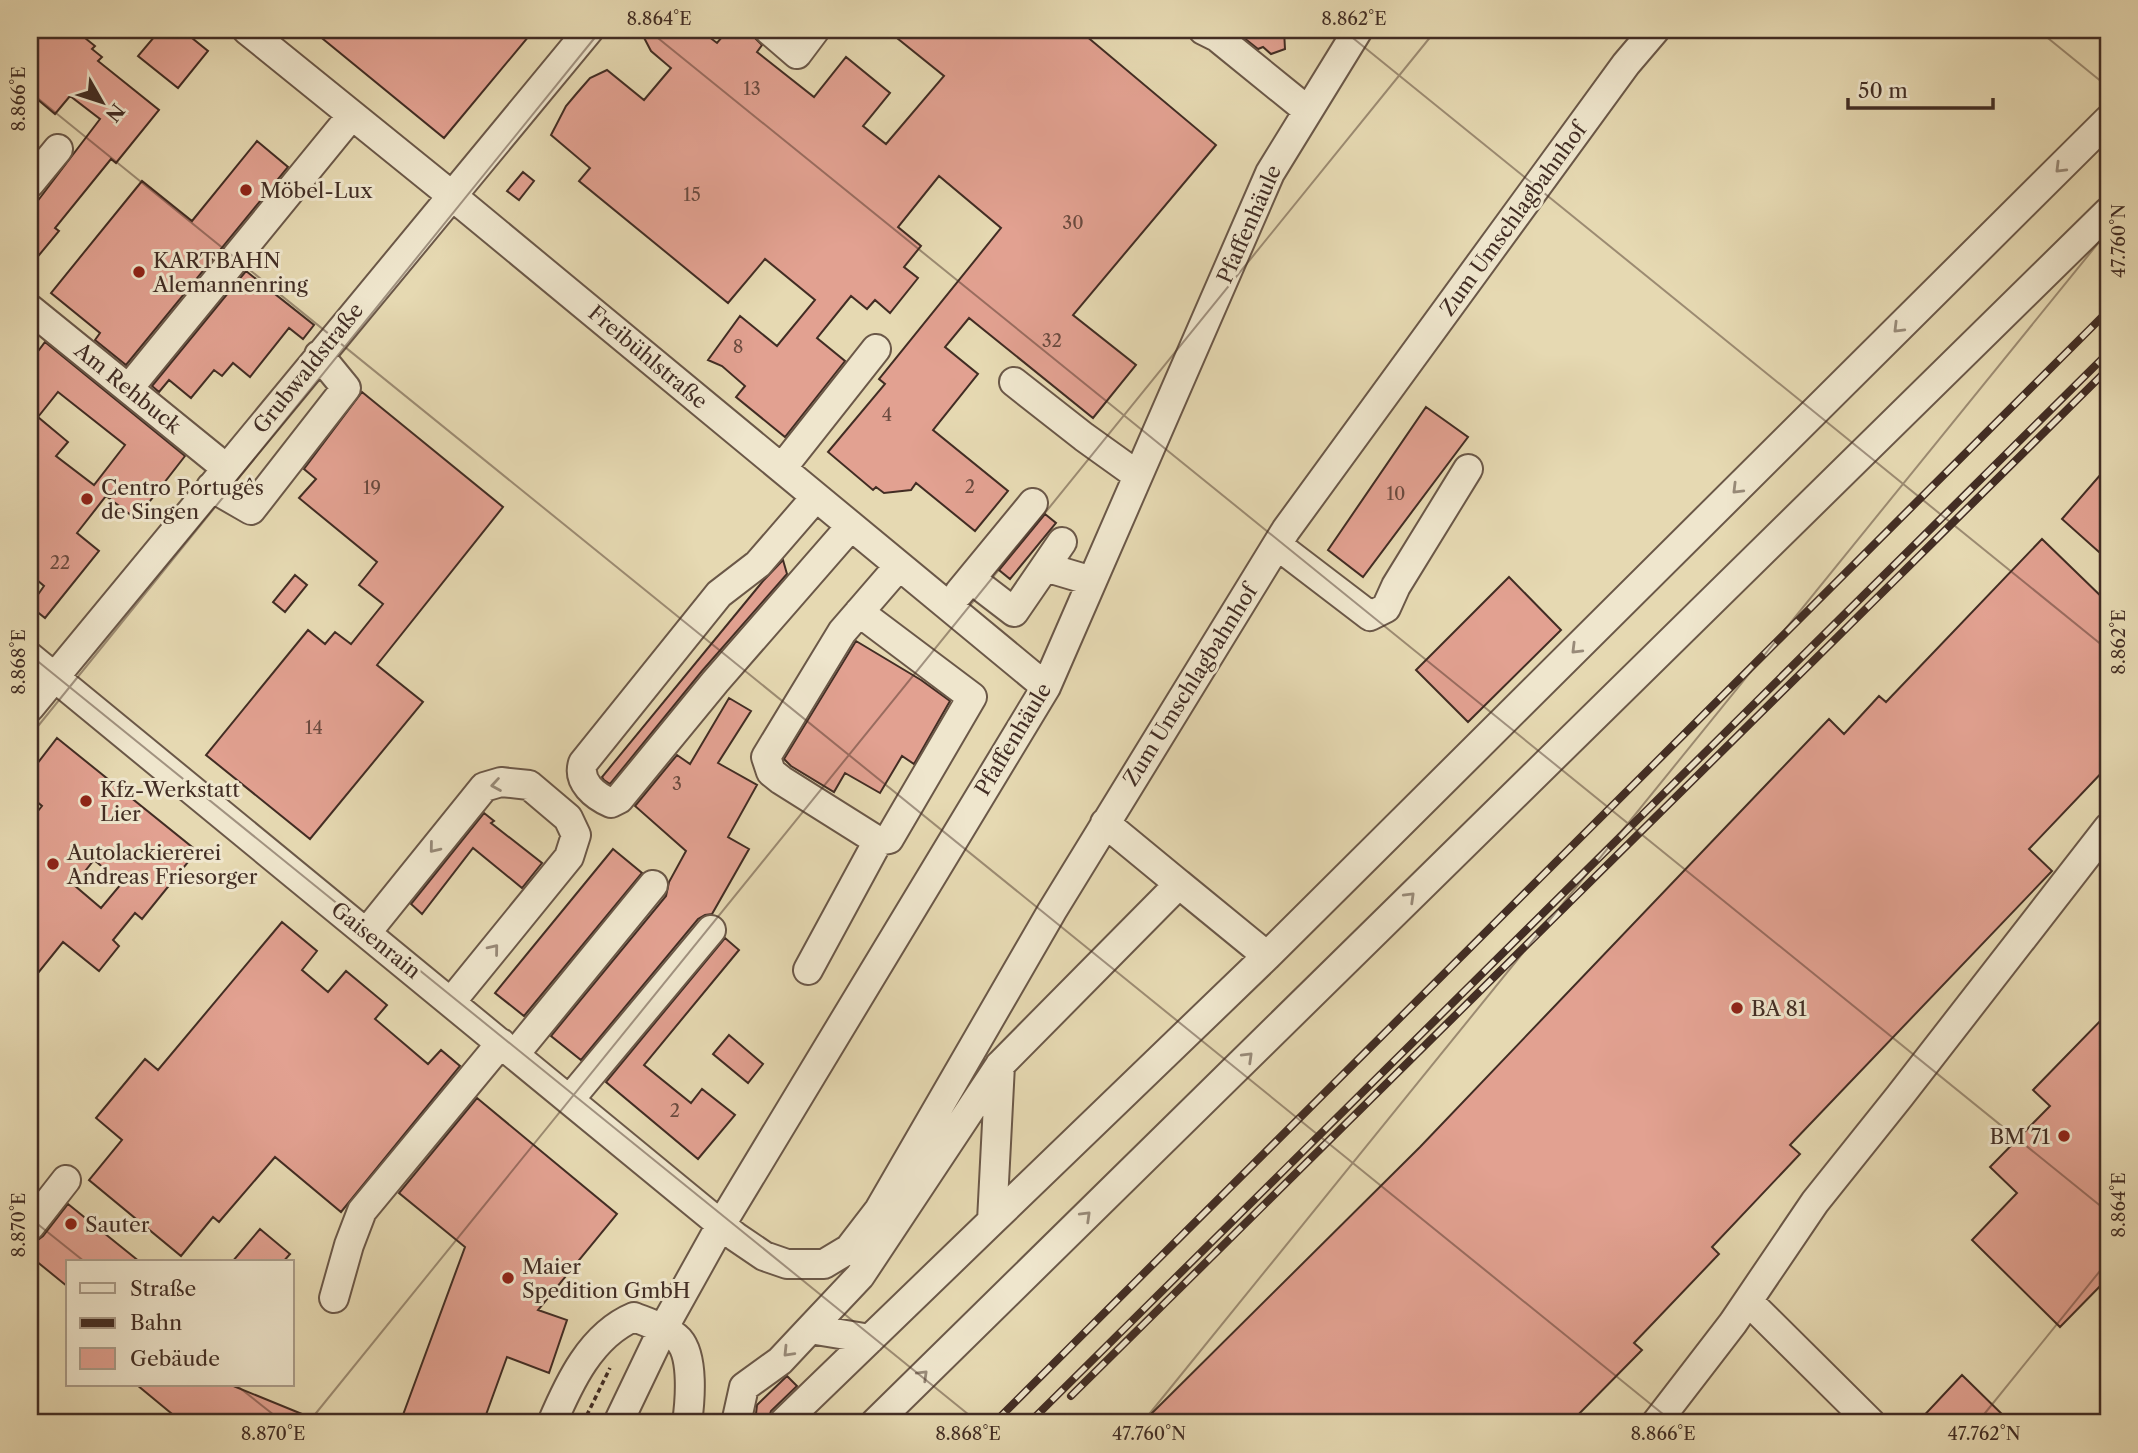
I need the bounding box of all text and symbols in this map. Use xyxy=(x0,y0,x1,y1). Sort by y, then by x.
text: 8.864°E xyxy=(626,8,692,30)
text: 8.862°E xyxy=(1321,8,1387,30)
text: 8.866°E xyxy=(8,66,30,132)
north arrow xyxy=(66,66,136,136)
scale bar xyxy=(1848,66,1993,110)
house number: 13 xyxy=(743,78,761,100)
text: 50 m xyxy=(1858,78,1908,103)
text: N xyxy=(101,99,129,126)
street label: Zum Umschlagbahnhof xyxy=(1435,116,1593,320)
one-way arrow xyxy=(2055,160,2068,173)
street label: Pfaffenhäule xyxy=(1212,161,1286,287)
place label: Möbel-Lux xyxy=(260,178,373,203)
marker: Möbel-Lux xyxy=(238,182,254,198)
house number: 15 xyxy=(683,184,701,206)
text: 47.760°N xyxy=(2108,204,2130,278)
house number: 30 xyxy=(1062,212,1084,234)
place label: KARTBAHN Alemannenring xyxy=(152,248,309,297)
marker: KARTBAHN Alemannenring xyxy=(131,264,147,280)
street label: Grubwaldstraße xyxy=(248,298,368,438)
street label: Freibühlstraße xyxy=(583,300,713,414)
one-way arrow xyxy=(1894,320,1907,333)
house number: 32 xyxy=(1042,330,1062,352)
house number: 8 xyxy=(733,336,743,358)
street label: Am Rehbuck xyxy=(69,337,187,439)
house number: 4 xyxy=(882,404,892,426)
place label: Centro Portugês de Singen xyxy=(101,475,264,524)
house number: 2 xyxy=(965,476,975,498)
house number: 19 xyxy=(363,477,381,499)
one-way arrow xyxy=(1732,480,1745,493)
house number: 10 xyxy=(1387,483,1405,505)
marker: Centro Portugês de Singen xyxy=(79,491,95,507)
house number: 22 xyxy=(50,552,70,574)
street label: Zum Umschlagbahnhof xyxy=(1118,578,1264,790)
text: 8.862°E xyxy=(2108,609,2130,675)
text: 8.868°E xyxy=(8,629,30,695)
one-way arrow xyxy=(1571,641,1584,654)
street label: Pfaffenhäule xyxy=(970,678,1056,800)
house number: 14 xyxy=(305,717,323,739)
house number: 3 xyxy=(672,773,682,795)
place label: Kfz-Werkstatt Lier xyxy=(100,777,240,826)
one-way arrow xyxy=(490,777,502,792)
marker: Kfz-Werkstatt Lier xyxy=(78,793,94,809)
place label: Autolackiererei Andreas Friesorger xyxy=(66,840,258,889)
one-way arrow xyxy=(430,841,443,853)
marker: Autolackiererei Andreas Friesorger xyxy=(45,856,61,872)
one-way arrow xyxy=(1402,893,1415,906)
street label: Gaisenrain xyxy=(326,896,426,984)
one-way arrow xyxy=(486,944,499,956)
place label: BA 81 xyxy=(1751,996,1807,1021)
marker: BA 81 xyxy=(1729,1000,1745,1016)
one-way arrow xyxy=(1240,1052,1253,1065)
house number: 2 xyxy=(670,1100,680,1122)
place label: BM 71 xyxy=(1989,1124,2050,1149)
marker: BM 71 xyxy=(2056,1128,2072,1144)
text: 8.864°E xyxy=(2108,1172,2130,1238)
text: 8.870°E xyxy=(8,1193,30,1257)
one-way arrow xyxy=(1077,1211,1090,1224)
place label: Sauter xyxy=(85,1212,150,1237)
marker: Sauter xyxy=(63,1216,79,1232)
place label: Maier Spedition GmbH xyxy=(522,1254,690,1303)
legend xyxy=(66,1260,294,1386)
marker: Maier Spedition GmbH xyxy=(500,1270,516,1286)
text: Straße xyxy=(130,1276,196,1301)
text: Bahn xyxy=(130,1310,182,1335)
one-way arrow xyxy=(783,1344,796,1357)
text: Gebäude xyxy=(130,1346,220,1371)
one-way arrow xyxy=(915,1371,928,1384)
text: 8.870°E xyxy=(241,1423,305,1445)
text: 8.868°E xyxy=(935,1423,1001,1445)
text: 47.760°N xyxy=(1112,1423,1186,1445)
text: 8.866°E xyxy=(1630,1423,1696,1445)
text: 47.762°N xyxy=(1947,1423,2021,1445)

